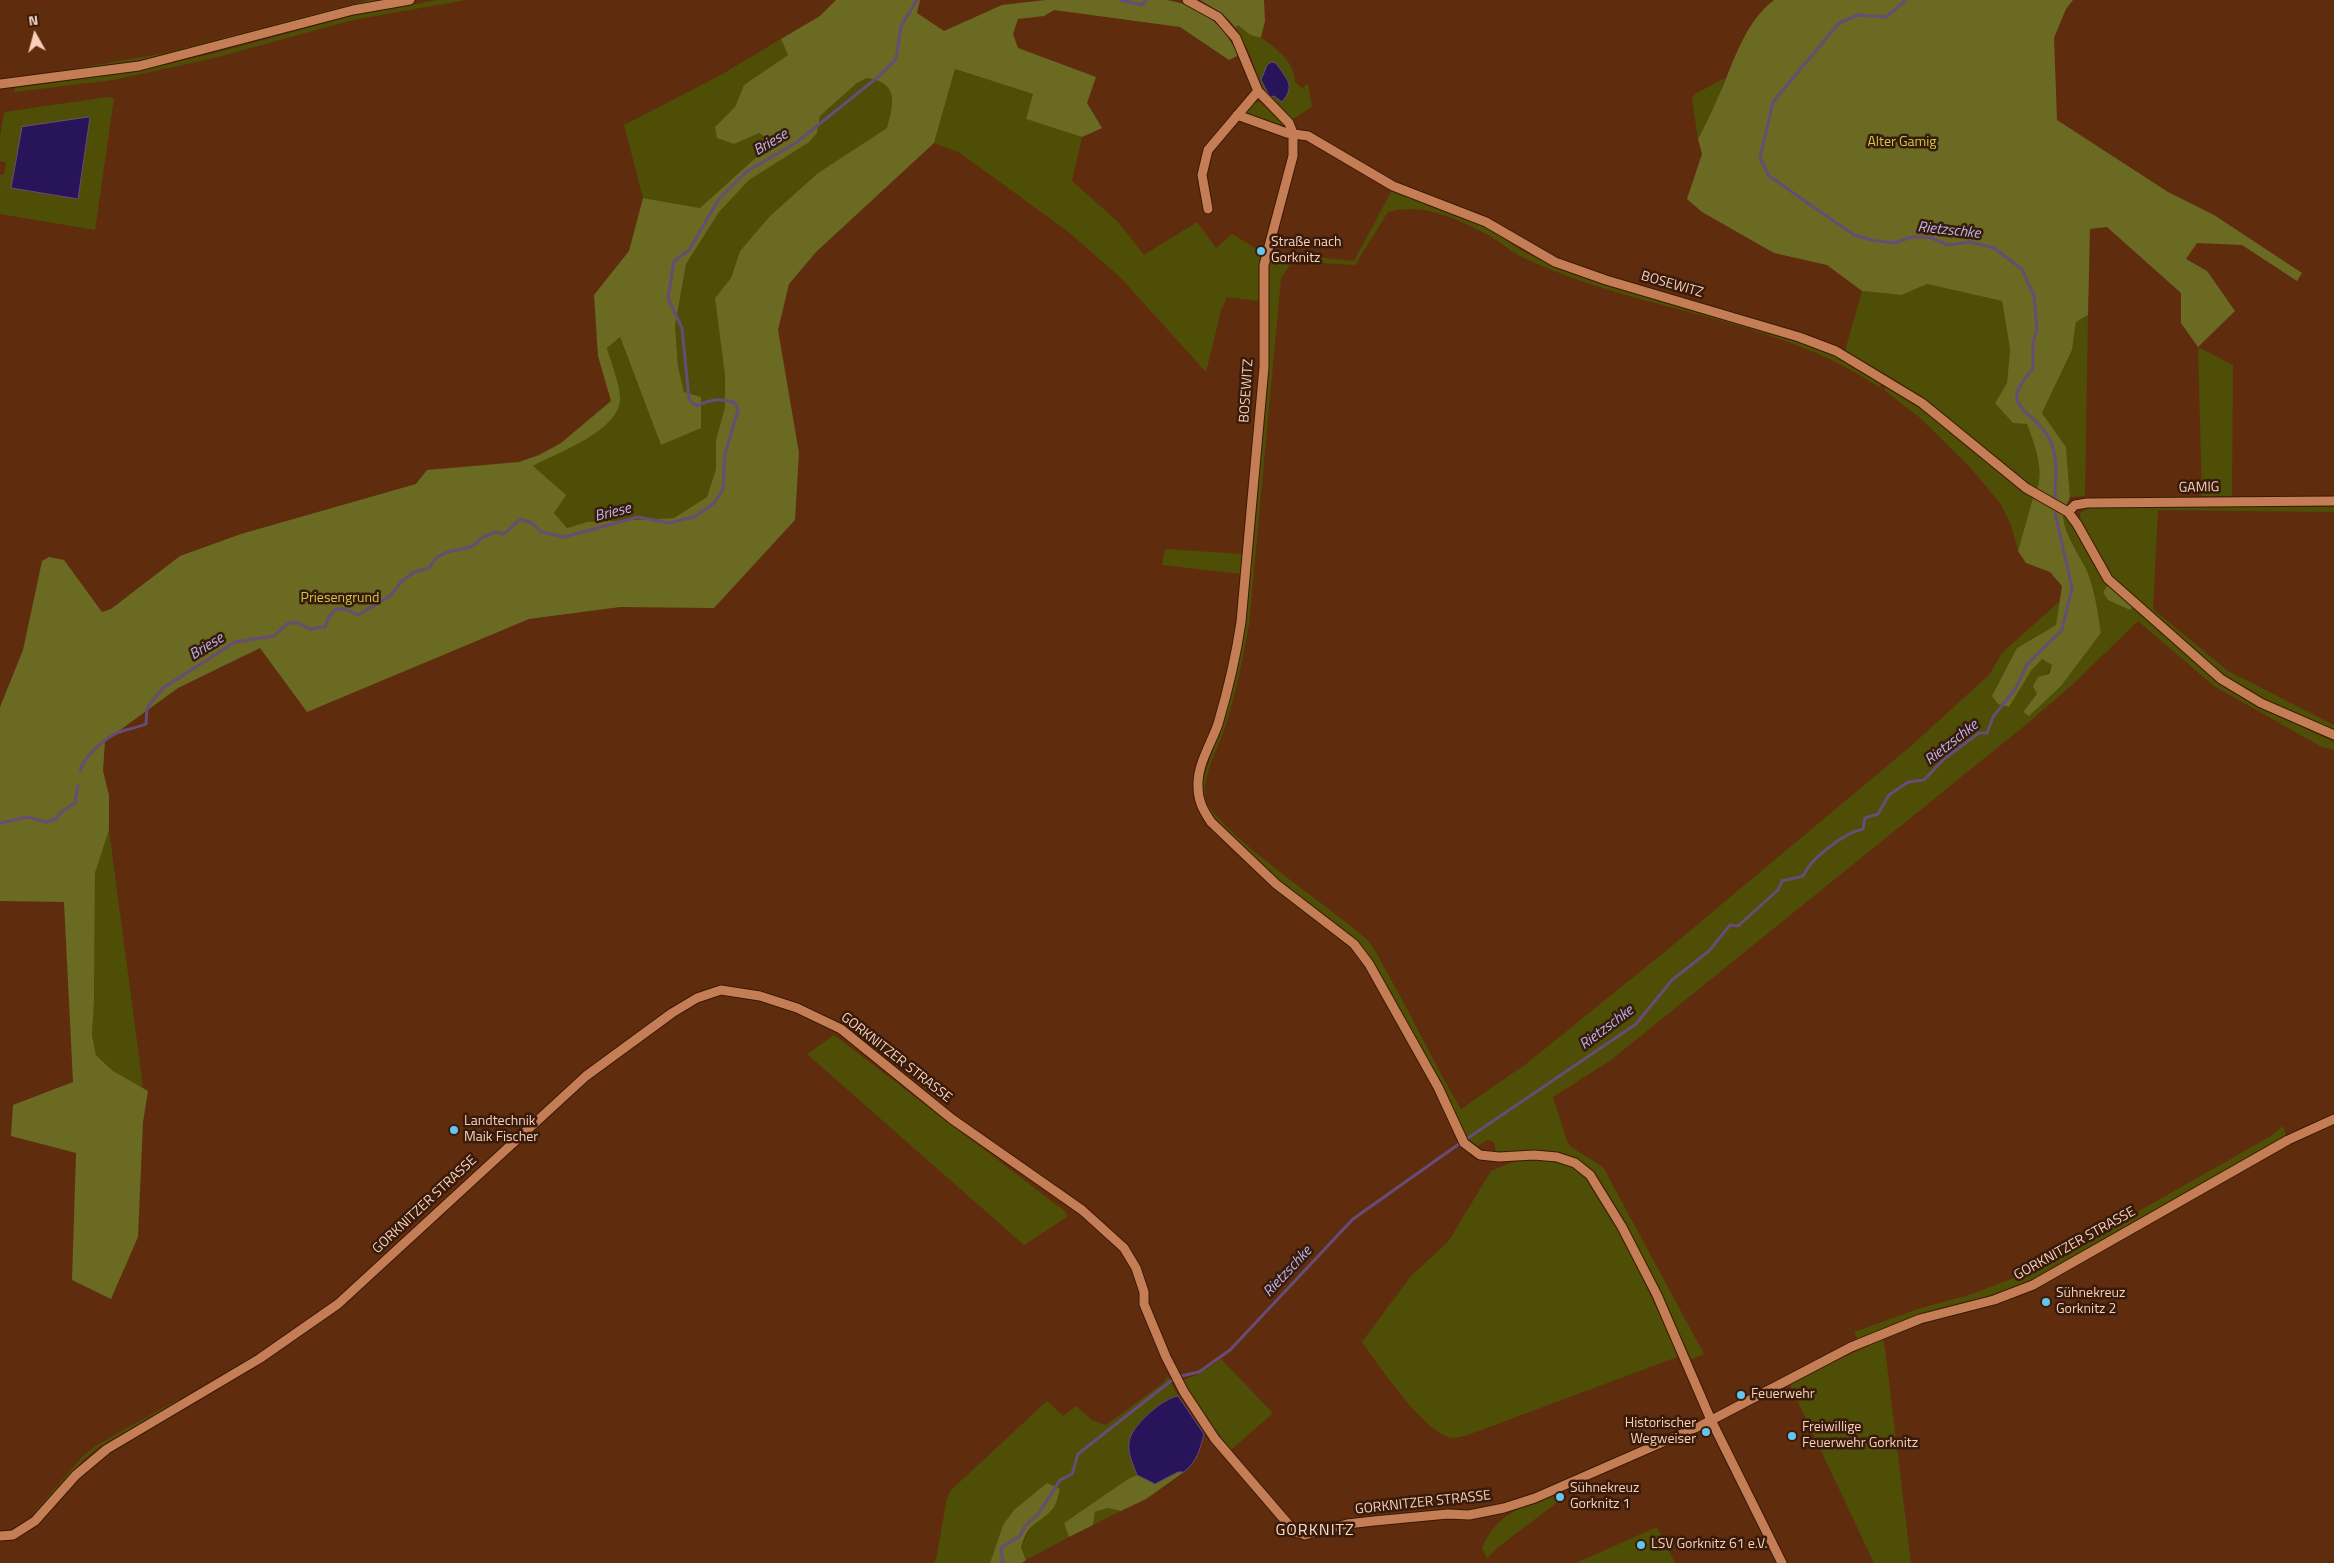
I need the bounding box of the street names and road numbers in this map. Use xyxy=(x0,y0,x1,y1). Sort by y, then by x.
street label: BOSEWITZ xyxy=(1639,268,1705,302)
street label: BOSEWITZ xyxy=(1236,359,1258,423)
street label: GAMIG xyxy=(2178,479,2220,497)
street label: GORKNITZER STRASSE xyxy=(837,1009,955,1107)
street label: GORKNITZER STRASSE xyxy=(369,1152,481,1258)
street label: GORKNITZER STRASSE xyxy=(2011,1204,2139,1284)
street label: GORKNITZER STRASSE xyxy=(1354,1488,1492,1518)

